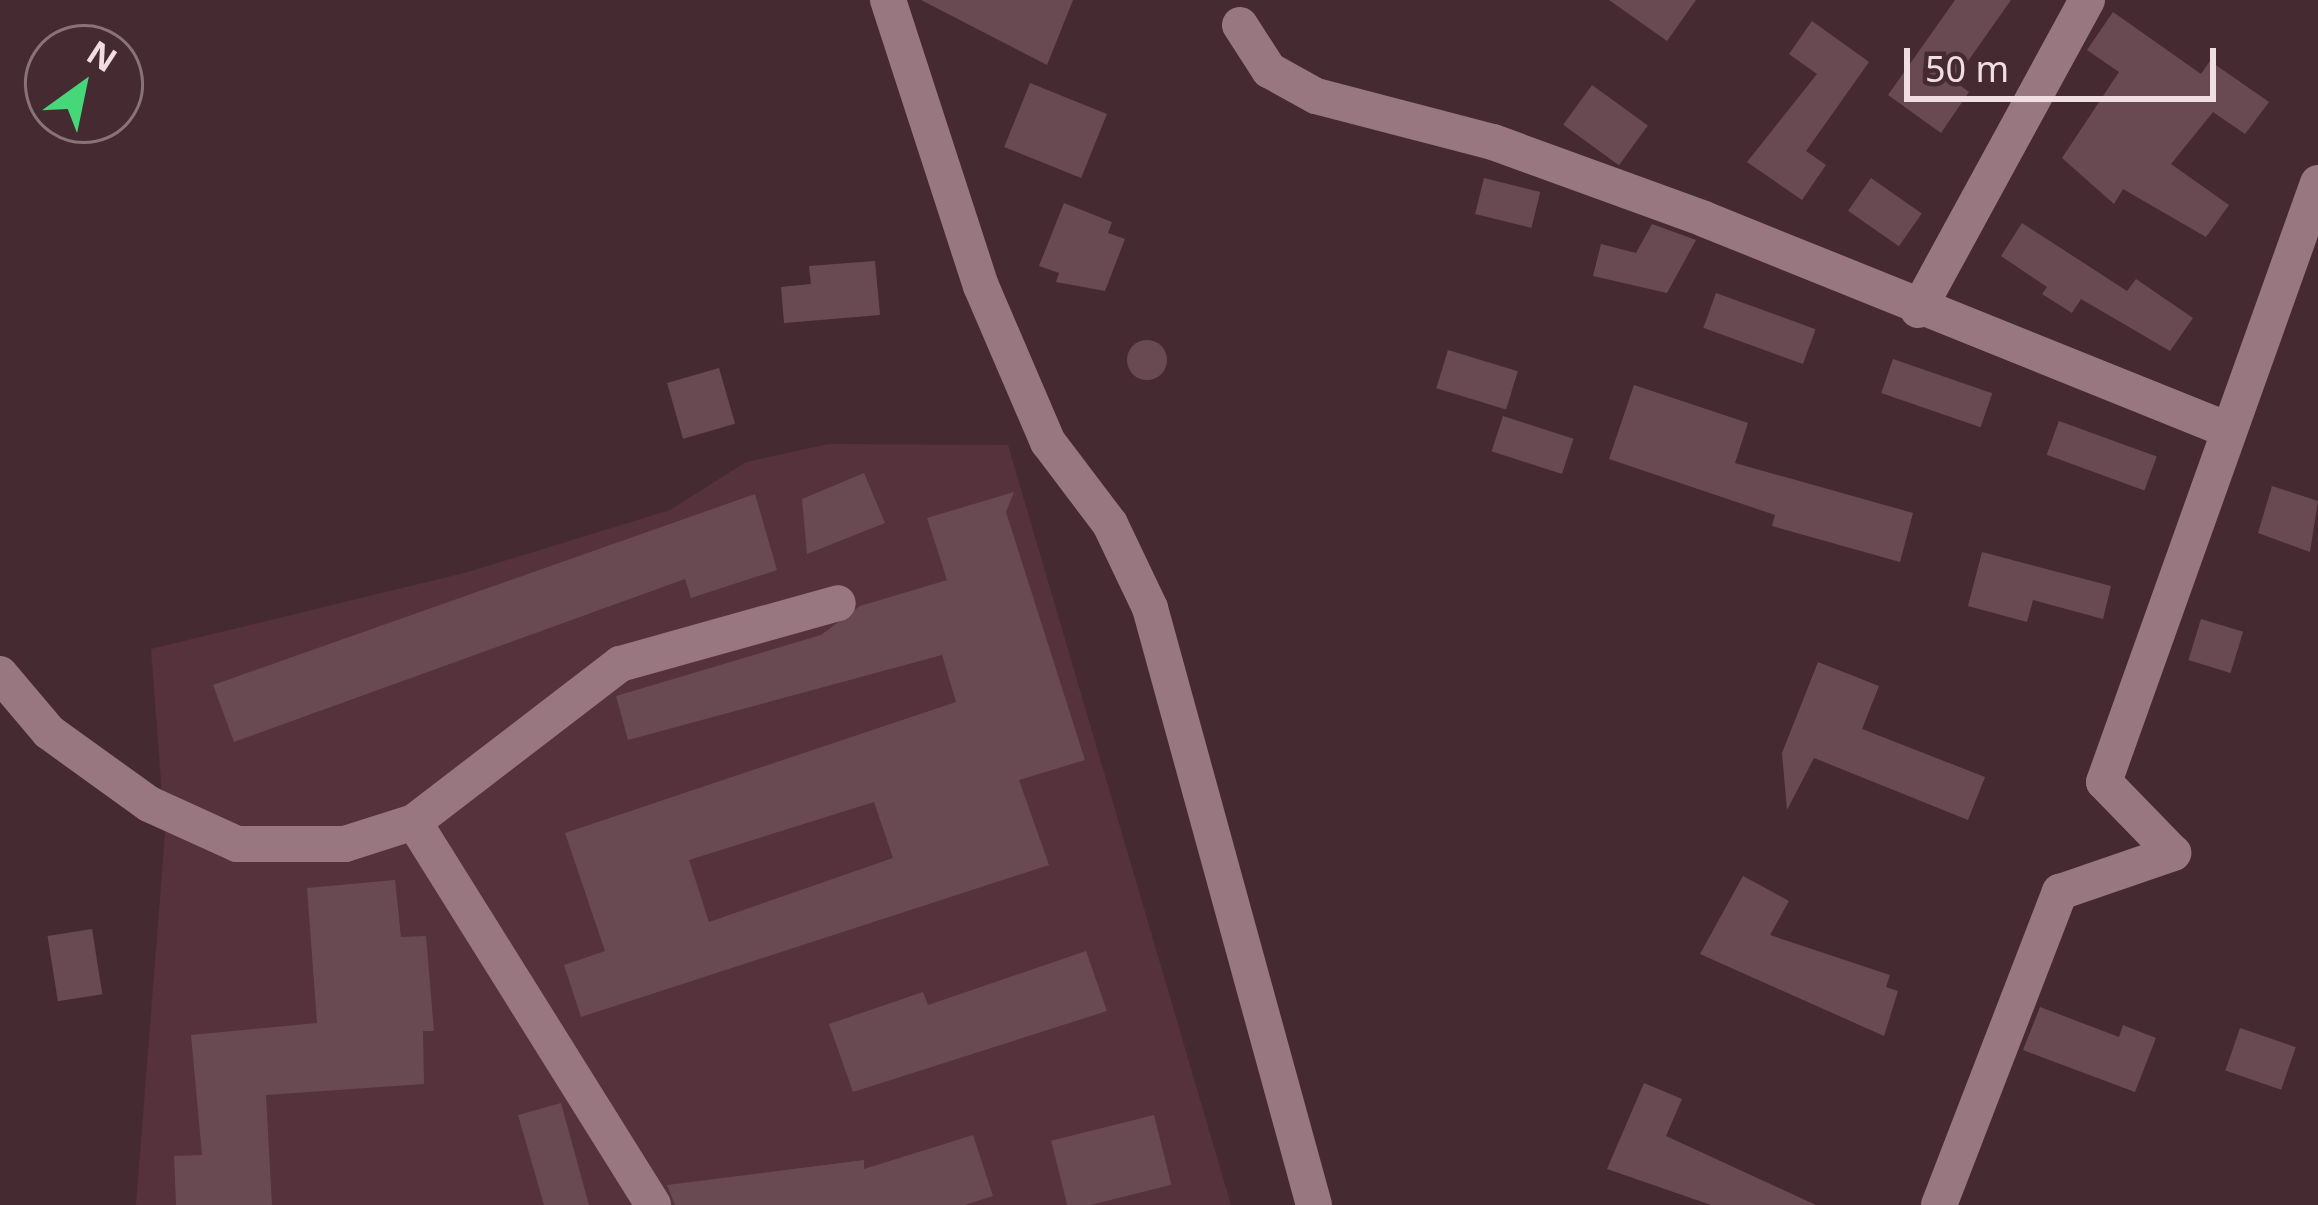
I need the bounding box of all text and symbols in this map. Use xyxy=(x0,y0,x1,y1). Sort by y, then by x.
north arrow xyxy=(24,24,144,144)
scale bar xyxy=(1910,24,2222,98)
text: N xyxy=(79,30,126,82)
text: 50 m xyxy=(1925,44,2009,93)

